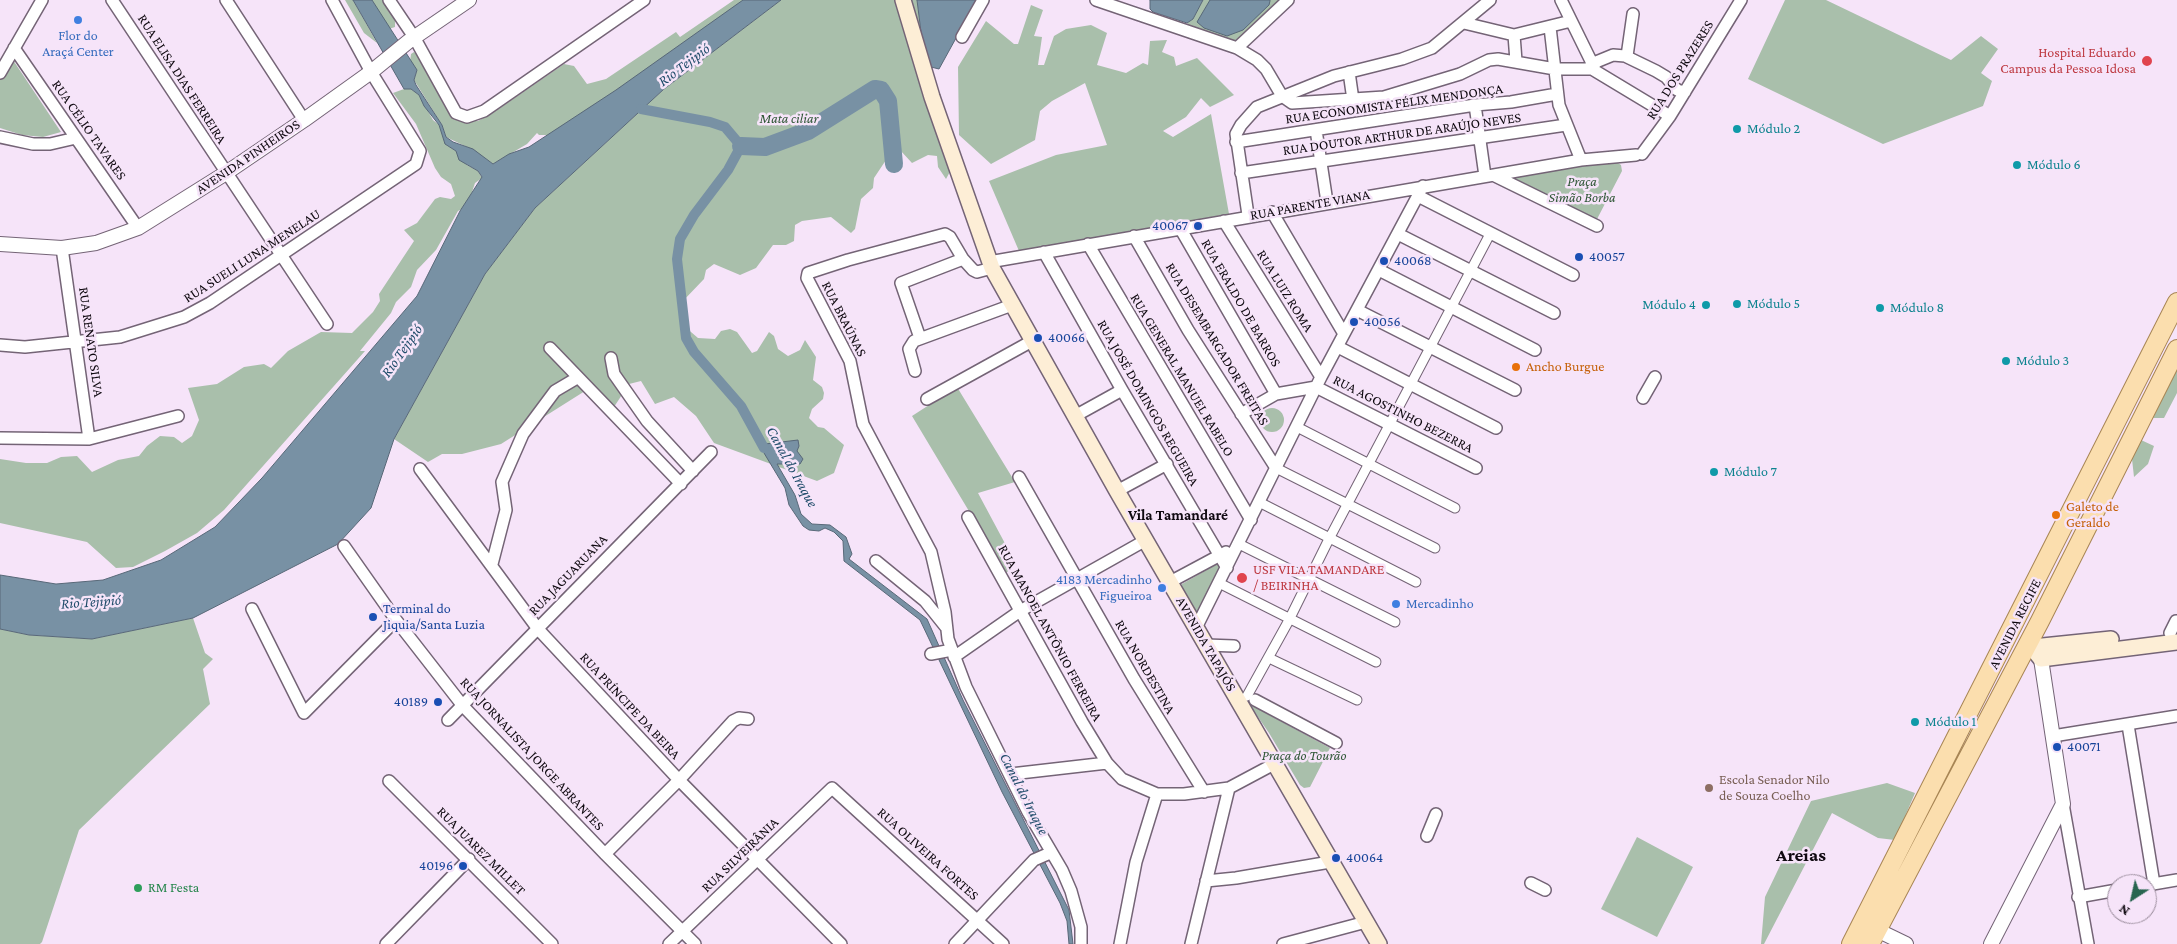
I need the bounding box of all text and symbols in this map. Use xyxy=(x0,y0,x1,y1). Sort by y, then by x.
street label: RUA ELISA DIAS FERREIRA xyxy=(134,11,230,147)
marker: Flor do Araçá Center xyxy=(72,14,84,26)
street label: RUA DOS PRAZERES xyxy=(1643,17,1717,123)
place label: Flor do Araçá Center xyxy=(42,28,114,60)
water label: Rio Tejipió xyxy=(655,40,713,90)
place label: Hospital Eduardo Campus da Pessoa Idosa xyxy=(2000,45,2136,78)
marker: Hospital Eduardo Campus da Pessoa Idosa xyxy=(2140,54,2154,68)
street label: RUA CÉLIO TAVARES xyxy=(48,77,130,183)
street label: RUA ECONOMISTA FÉLIX MENDONÇA xyxy=(1284,80,1504,128)
street label: RUA DOUTOR ARTHUR DE ARAÚJO NEVES xyxy=(1282,109,1522,159)
park label: Mata ciliar xyxy=(760,111,818,127)
street label: AVENIDA PINHEIROS xyxy=(193,116,303,198)
place label: Módulo 2 xyxy=(1747,121,1800,137)
marker: Módulo 2 xyxy=(1731,123,1743,135)
place label: Módulo 6 xyxy=(2027,157,2081,173)
marker: Módulo 6 xyxy=(2011,159,2023,171)
park label: Praça Simão Borba xyxy=(1548,174,1616,206)
street label: RUA PARENTE VIANA xyxy=(1249,186,1371,224)
street label: RUA SUELI LUNA MENELAU xyxy=(180,205,324,307)
place label: 40067 xyxy=(1152,218,1188,234)
marker: 40067 xyxy=(1192,220,1204,232)
street label: RUA ERALDO DE BARROS xyxy=(1198,236,1284,370)
street label: RUA LUIZ ROMA xyxy=(1253,247,1317,335)
place label: 40057 xyxy=(1589,249,1625,265)
marker: 40057 xyxy=(1573,251,1585,263)
place label: 40068 xyxy=(1394,253,1432,269)
marker: 40068 xyxy=(1378,255,1390,267)
street label: RUA DESEMBARGADOR FREITAS xyxy=(1162,260,1272,428)
street label: RUA BRAÚNAS xyxy=(818,278,870,360)
street label: RUA RENATO SILVA xyxy=(75,286,107,398)
street label: RUA GENERAL MANUEL RABELO xyxy=(1127,290,1237,460)
place label: Módulo 5 xyxy=(1747,296,1800,312)
place label: Módulo 4 xyxy=(1642,297,1696,313)
marker: Módulo 5 xyxy=(1731,298,1743,310)
marker: Módulo 4 xyxy=(1700,299,1712,311)
place label: Módulo 8 xyxy=(1890,300,1944,316)
marker: Módulo 8 xyxy=(1874,302,1886,314)
place label: 40056 xyxy=(1364,314,1401,330)
marker: 40056 xyxy=(1348,316,1360,328)
street label: RUA JOSÉ DOMINGOS REGUEIRA xyxy=(1093,317,1203,489)
water label: Rio Tejipió xyxy=(377,321,427,381)
place label: 40066 xyxy=(1048,330,1085,346)
marker: 40066 xyxy=(1032,332,1044,344)
place label: Módulo 3 xyxy=(2016,353,2069,369)
marker: Módulo 3 xyxy=(2000,355,2012,367)
place label: Ancho Burgue xyxy=(1526,359,1604,375)
marker: Ancho Burgue xyxy=(1510,361,1522,373)
street label: RUA AGOSTINHO BEZERRA xyxy=(1330,371,1476,457)
water label: Canal do Iraque xyxy=(762,423,822,511)
place label: Módulo 7 xyxy=(1724,464,1777,480)
marker: Módulo 7 xyxy=(1708,466,1720,478)
place label: Galeto de Geraldo xyxy=(2066,499,2119,532)
district label: Vila Tamandaré xyxy=(1128,506,1228,524)
marker: Galeto de Geraldo xyxy=(2050,509,2062,521)
street label: RUA JAGUARUANA xyxy=(525,531,611,619)
street label: RUA MANOEL ANTÔNIO FERREIRA xyxy=(994,542,1106,724)
place label: USF VILA TAMANDARE / BEIRINHA xyxy=(1253,562,1384,594)
marker: USF VILA TAMANDARE / BEIRINHA xyxy=(1235,571,1249,585)
place label: 4183 Mercadinho Figueiroa xyxy=(1056,572,1152,604)
street label: AVENIDA RECIFE xyxy=(1985,576,2045,672)
marker: 4183 Mercadinho Figueiroa xyxy=(1156,582,1168,594)
water label: Rio Tejipió xyxy=(60,591,122,613)
street label: AVENIDA TAPAJÓS xyxy=(1172,594,1240,694)
place label: Mercadinho xyxy=(1406,596,1474,612)
marker: Mercadinho xyxy=(1390,598,1402,610)
place label: Terminal do Jiquia/Santa Luzia xyxy=(383,601,485,634)
marker: Terminal do Jiquia/Santa Luzia xyxy=(367,611,379,623)
street label: RUA NORDESTINA xyxy=(1111,617,1179,717)
street label: RUA PRÍNCIPE DA BEIRA xyxy=(576,649,684,763)
street label: RUA JORNALISTA JORGE ABRANTES xyxy=(457,674,607,834)
place label: 40189 xyxy=(394,694,428,710)
marker: 40189 xyxy=(432,696,444,708)
place label: Módulo 1 xyxy=(1925,714,1976,730)
marker: Módulo 1 xyxy=(1909,716,1921,728)
place label: 40071 xyxy=(2067,739,2101,755)
marker: 40071 xyxy=(2051,741,2063,753)
park label: Praça do Tourão xyxy=(1262,748,1346,764)
water label: Canal do Iraque xyxy=(996,750,1052,838)
place label: Escola Senador Nilo de Souza Coelho xyxy=(1719,772,1830,804)
marker: Escola Senador Nilo de Souza Coelho xyxy=(1703,782,1715,794)
street label: RUA JUAREZ MILLET xyxy=(433,803,529,899)
street label: RUA OLIVEIRA FORTES xyxy=(874,804,982,904)
street label: RUA SILVEIRÂNIA xyxy=(698,814,782,896)
district label: Areias xyxy=(1776,844,1826,866)
place label: 40064 xyxy=(1346,850,1383,866)
marker: 40064 xyxy=(1330,852,1342,864)
place label: 40196 xyxy=(419,858,453,874)
marker: 40196 xyxy=(457,860,469,872)
north arrow xyxy=(2107,874,2157,924)
place label: RM Festa xyxy=(148,880,199,896)
marker: RM Festa xyxy=(132,882,144,894)
text: N xyxy=(2115,901,2132,920)

